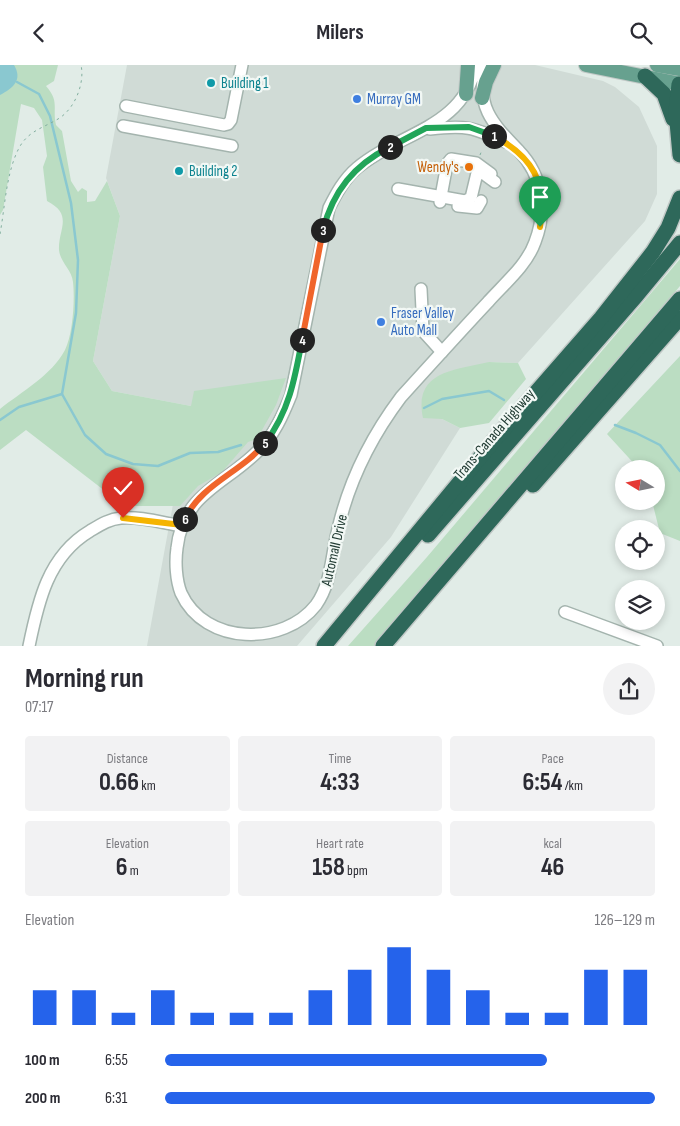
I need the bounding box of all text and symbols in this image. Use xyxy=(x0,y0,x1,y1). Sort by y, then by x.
icon: back xyxy=(25,19,53,47)
text: Milers xyxy=(316,19,364,46)
icon: search xyxy=(627,19,655,47)
place label: Building 1 xyxy=(221,74,269,93)
marker: Building 1 xyxy=(205,77,217,89)
place label: Murray GM xyxy=(367,90,421,109)
marker: Murray GM xyxy=(351,93,363,105)
pin: 1 xyxy=(482,123,506,149)
text: 1 xyxy=(492,128,497,145)
pin: 2 xyxy=(378,135,402,159)
text: 2 xyxy=(387,139,394,156)
place label: Wendy's xyxy=(417,158,459,177)
marker: Wendy's xyxy=(463,161,475,173)
place label: Building 2 xyxy=(189,162,238,181)
marker: Building 2 xyxy=(173,165,185,177)
pin xyxy=(519,176,561,227)
icon: arrive xyxy=(526,183,554,211)
pin: 3 xyxy=(310,217,336,243)
text: 3 xyxy=(320,222,327,239)
place label: Fraser Valley Auto Mall xyxy=(390,304,454,340)
marker: Fraser Valley Auto Mall xyxy=(375,316,387,328)
pin: 4 xyxy=(290,327,314,353)
text: 4 xyxy=(299,332,306,349)
street label: Trans-Canada Highway xyxy=(450,385,539,484)
pin: 5 xyxy=(252,431,278,455)
text: 5 xyxy=(262,435,269,452)
north arrow xyxy=(615,460,665,510)
map controls xyxy=(615,460,665,630)
pin xyxy=(102,467,144,518)
icon: check xyxy=(109,474,137,502)
pin: 6 xyxy=(172,507,198,531)
text: 6 xyxy=(182,511,189,528)
street label: Automall Drive xyxy=(317,512,352,589)
button: locate xyxy=(615,520,665,570)
button: layers xyxy=(615,580,665,630)
text: Morning run xyxy=(25,662,144,695)
button: share xyxy=(603,663,655,715)
text: 07:17 xyxy=(25,698,53,717)
text: Distance xyxy=(107,750,148,767)
text: Time xyxy=(329,750,351,767)
text: Pace xyxy=(542,750,564,767)
text: 0.66 xyxy=(99,767,139,798)
text: 4:33 xyxy=(320,767,360,798)
text: 6:54 xyxy=(522,767,562,798)
text: km xyxy=(139,777,156,794)
text: /km xyxy=(562,777,583,794)
text: Elevation xyxy=(106,835,149,852)
text: Heart rate xyxy=(316,835,364,852)
text: kcal xyxy=(543,835,562,852)
text: 6 xyxy=(116,852,128,883)
text: 158 xyxy=(312,852,345,883)
text: 46 xyxy=(541,852,564,883)
text: m xyxy=(128,862,139,879)
text: bpm xyxy=(345,862,368,879)
text: Elevation xyxy=(25,911,74,930)
text: 126–129 m xyxy=(594,911,655,930)
text: 100 m xyxy=(25,1051,60,1070)
text: 6:55 xyxy=(105,1051,128,1070)
text: 200 m xyxy=(25,1089,60,1108)
text: 6:31 xyxy=(105,1089,127,1108)

